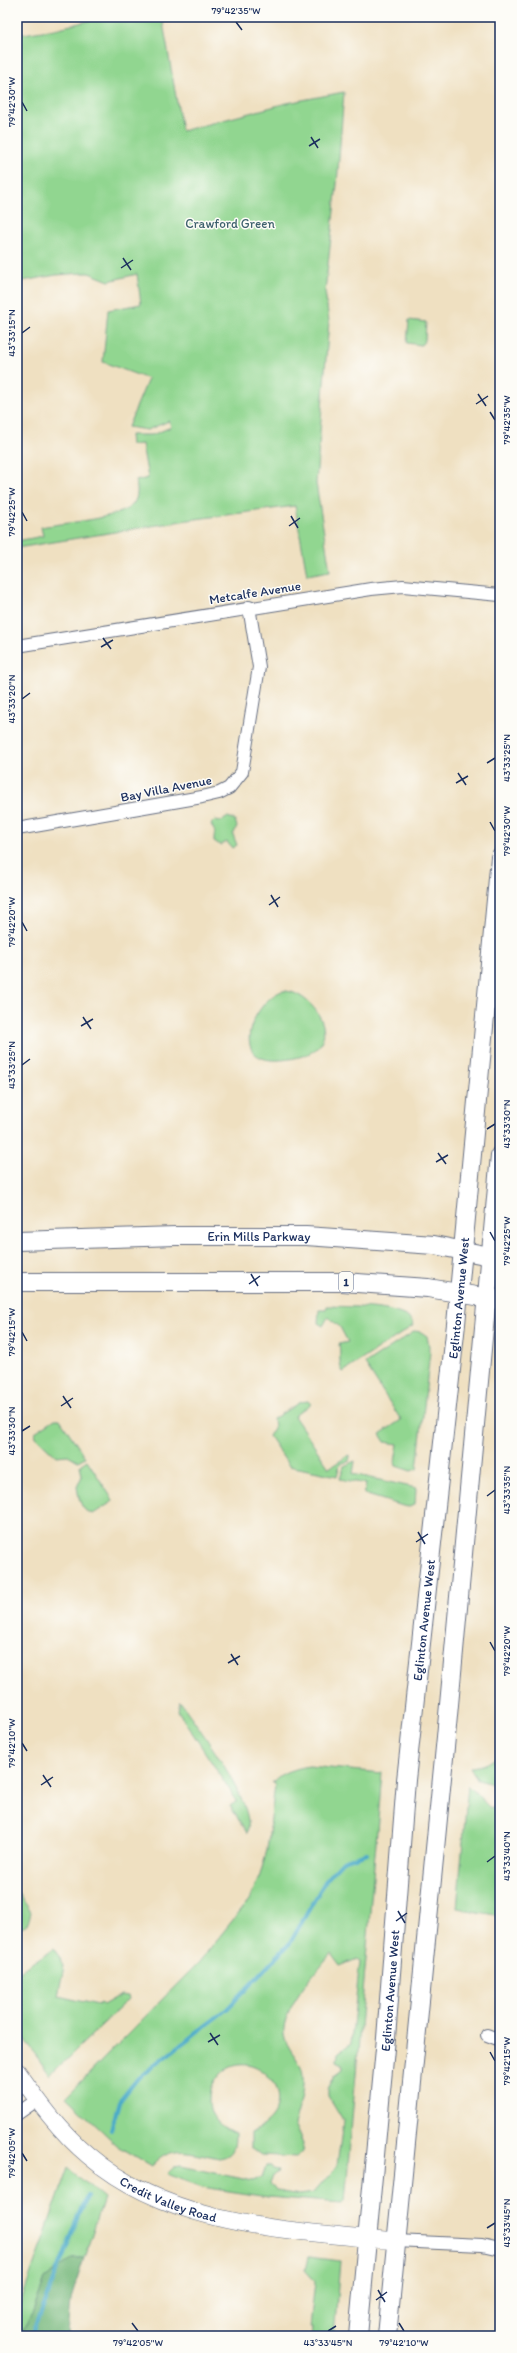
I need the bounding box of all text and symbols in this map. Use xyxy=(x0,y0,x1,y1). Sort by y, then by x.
text: 79°42'35"W xyxy=(211,4,261,17)
text: 79°42'30"W xyxy=(5,77,18,127)
park label: Crawford Green xyxy=(185,216,275,231)
text: 43°33'15"N xyxy=(5,309,18,357)
text: 79°42'35"W xyxy=(500,395,513,445)
text: 79°42'25"W xyxy=(5,487,18,536)
street label: Metcalfe Avenue xyxy=(208,578,302,607)
text: 43°33'20"N xyxy=(5,674,18,724)
text: 43°33'25"N xyxy=(500,734,513,782)
street label: Bay Villa Avenue xyxy=(119,772,213,805)
text: 79°42'30"W xyxy=(500,806,513,856)
text: 79°42'20"W xyxy=(5,897,18,947)
text: 43°33'25"N xyxy=(5,1041,18,1089)
text: 43°33'30"N xyxy=(500,1099,513,1149)
text: 79°42'25"W xyxy=(500,1216,513,1265)
street label: Erin Mills Parkway xyxy=(207,1229,311,1244)
street label: Eglinton Avenue West xyxy=(445,1236,472,1360)
road number: 1 xyxy=(339,1272,353,1292)
text: 79°42'15"W xyxy=(5,1307,18,1356)
text: 43°33'30"N xyxy=(5,1406,18,1456)
text: 43°33'35"N xyxy=(500,1466,513,1514)
street label: Eglinton Avenue West xyxy=(410,1559,438,1682)
text: 79°42'20"W xyxy=(500,1626,513,1676)
text: 79°42'10"W xyxy=(5,1718,18,1768)
text: 43°33'40"N xyxy=(500,1831,513,1881)
street label: Eglinton Avenue West xyxy=(378,1929,402,2052)
text: 79°42'15"W xyxy=(500,2036,513,2085)
text: 79°42'05"W xyxy=(5,2128,18,2178)
street label: Credit Valley Road xyxy=(117,2173,218,2225)
text: 43°33'45"N xyxy=(500,2198,513,2247)
text: 79°42'05"W xyxy=(113,2336,163,2349)
text: 43°33'45"N xyxy=(304,2336,353,2349)
text: 79°42'10"W xyxy=(379,2336,429,2349)

